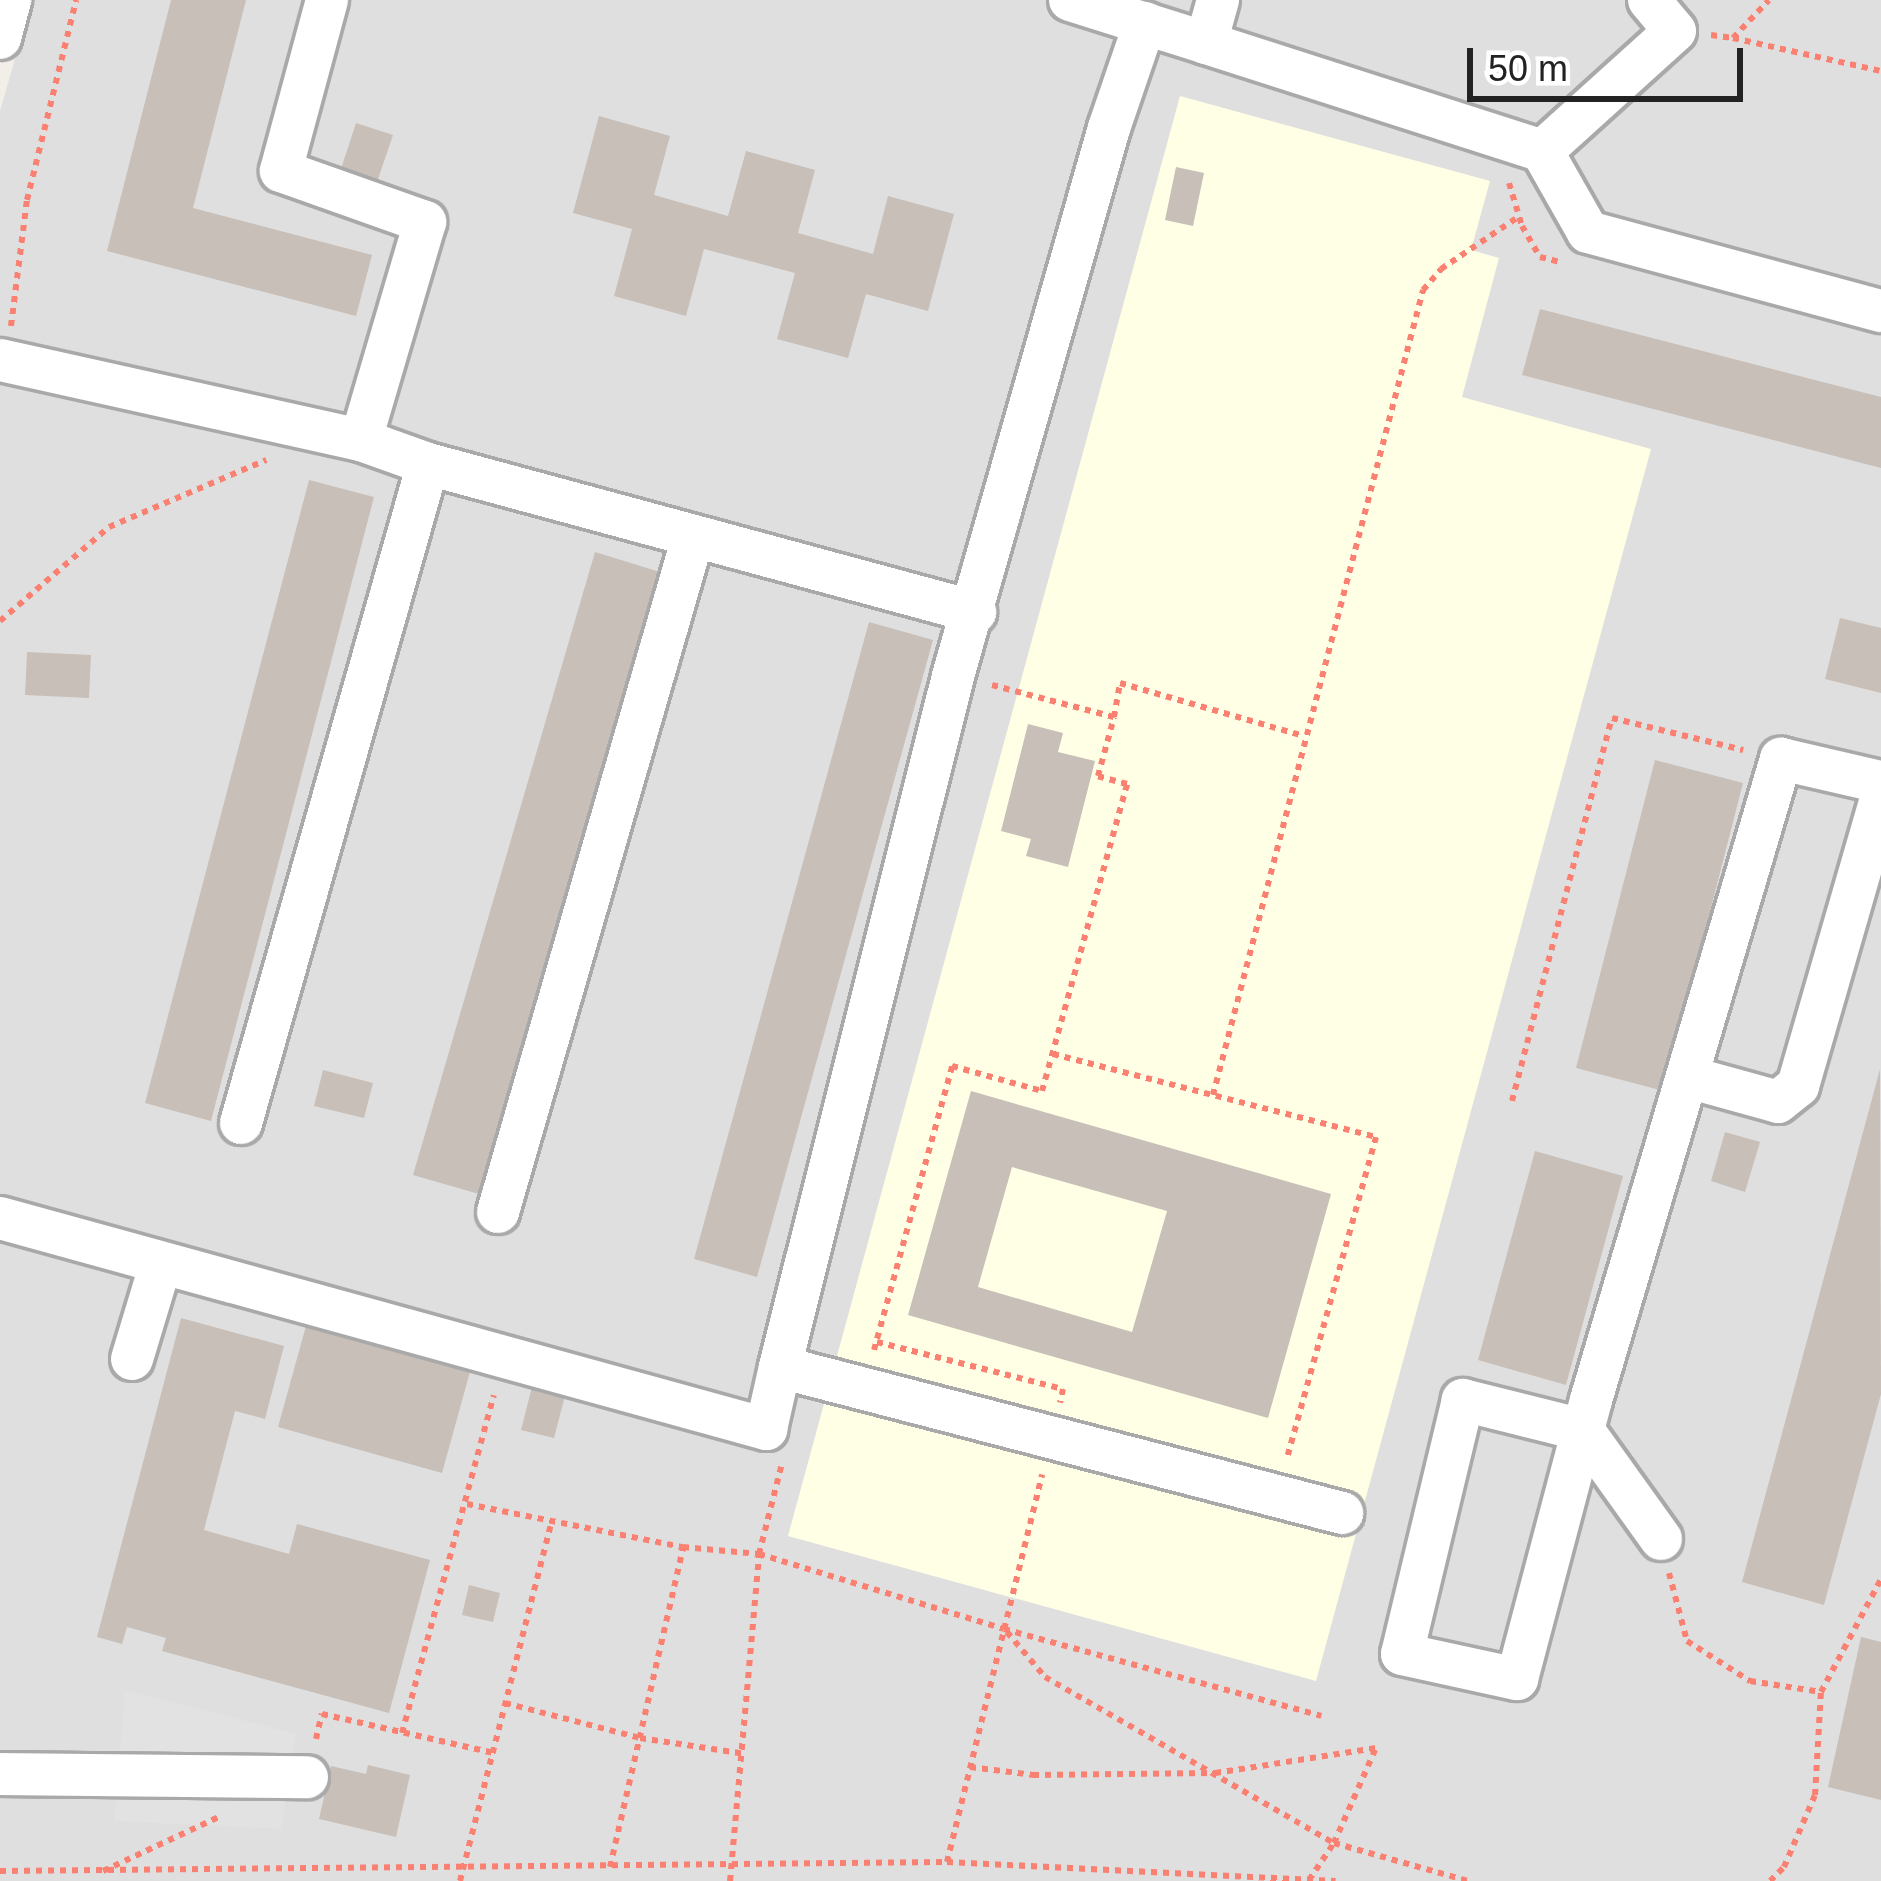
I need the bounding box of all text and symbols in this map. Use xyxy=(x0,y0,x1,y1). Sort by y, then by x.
scale bar xyxy=(1473,24,1749,98)
text: 50 m xyxy=(1488,48,1568,89)

